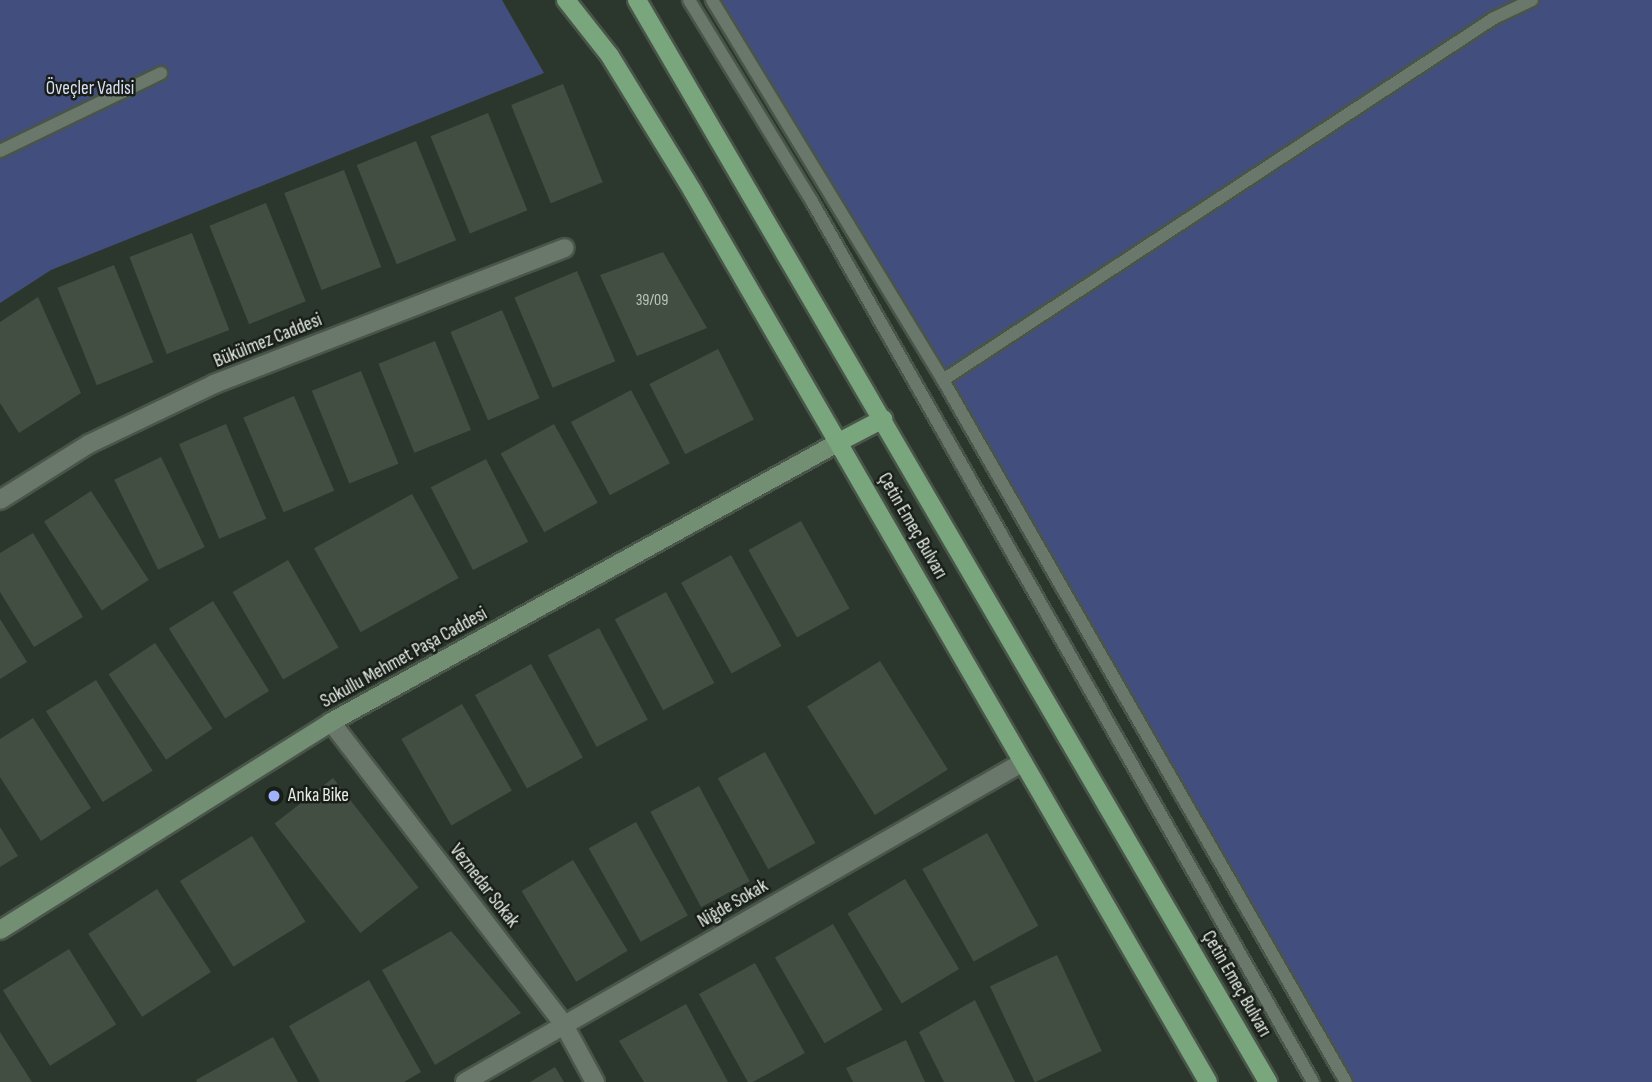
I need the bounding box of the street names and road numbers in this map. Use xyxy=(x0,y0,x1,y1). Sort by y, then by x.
street label: Bükülmez Caddesi xyxy=(210,309,326,373)
street label: Çetin Emeç Bulvarı xyxy=(872,469,952,583)
street label: Sokullu Mehmet Paşa Caddesi xyxy=(317,603,491,713)
street label: Veznedar Sokak xyxy=(444,840,524,932)
street label: Niğde Sokak xyxy=(694,875,772,933)
street label: Çetin Emeç Bulvarı xyxy=(1196,927,1276,1041)

